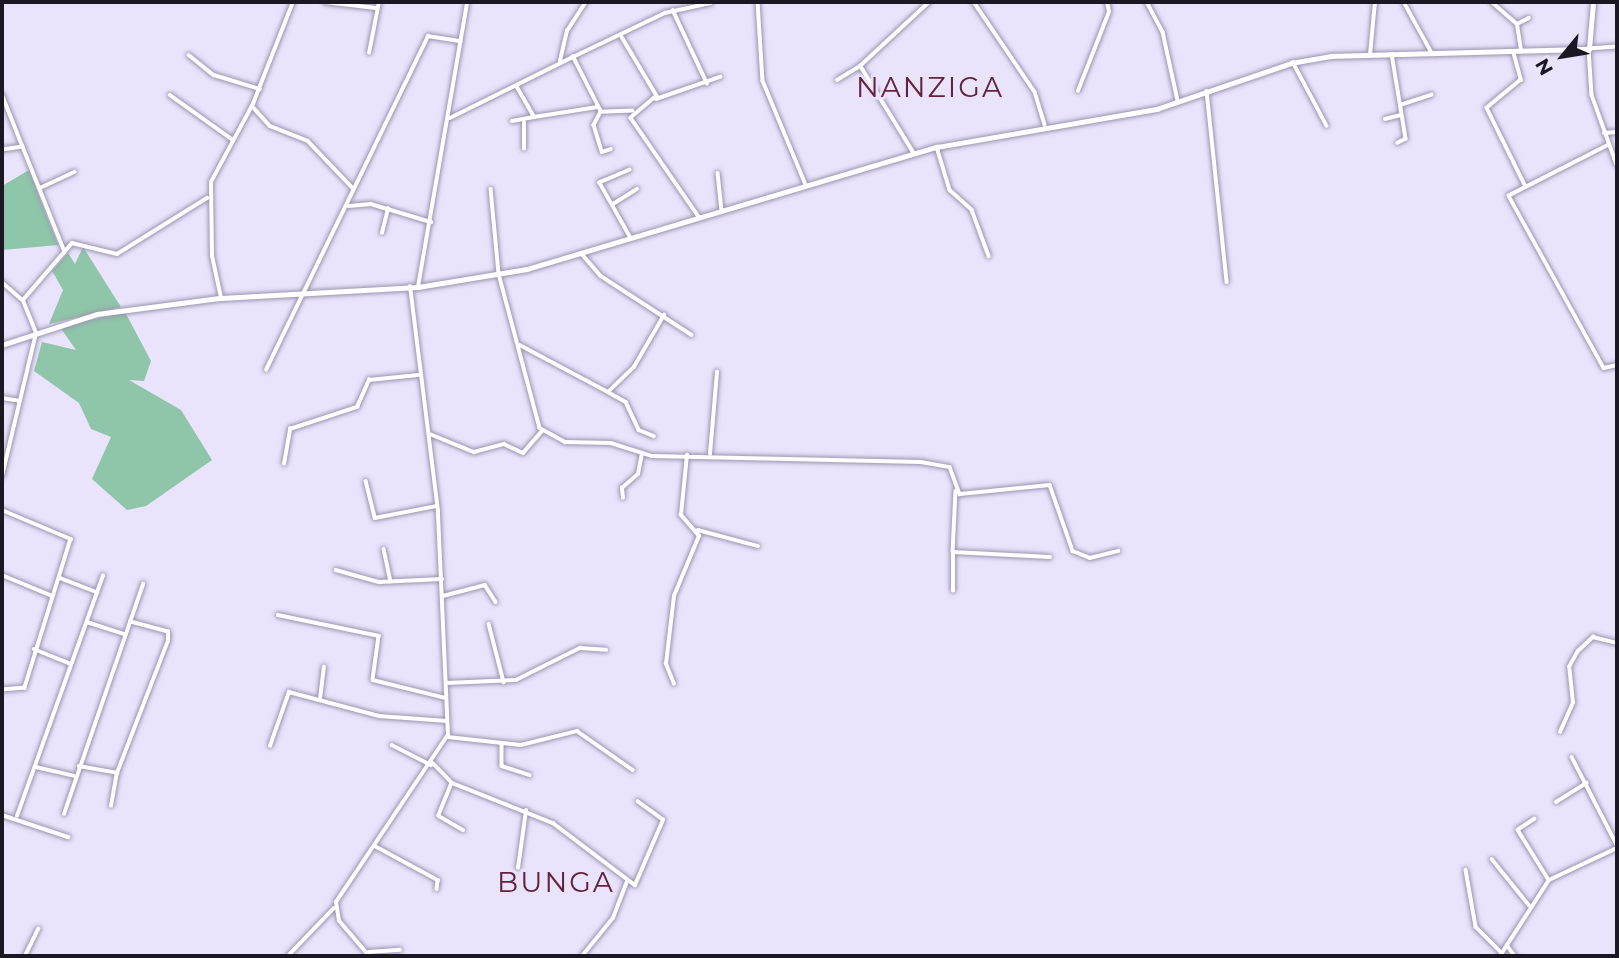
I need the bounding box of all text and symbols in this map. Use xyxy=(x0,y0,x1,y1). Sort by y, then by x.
north arrow xyxy=(1528,21,1598,91)
text: N xyxy=(1531,54,1558,79)
district label: NANZIGA xyxy=(857,70,1003,104)
district label: BUNGA xyxy=(498,865,614,899)

